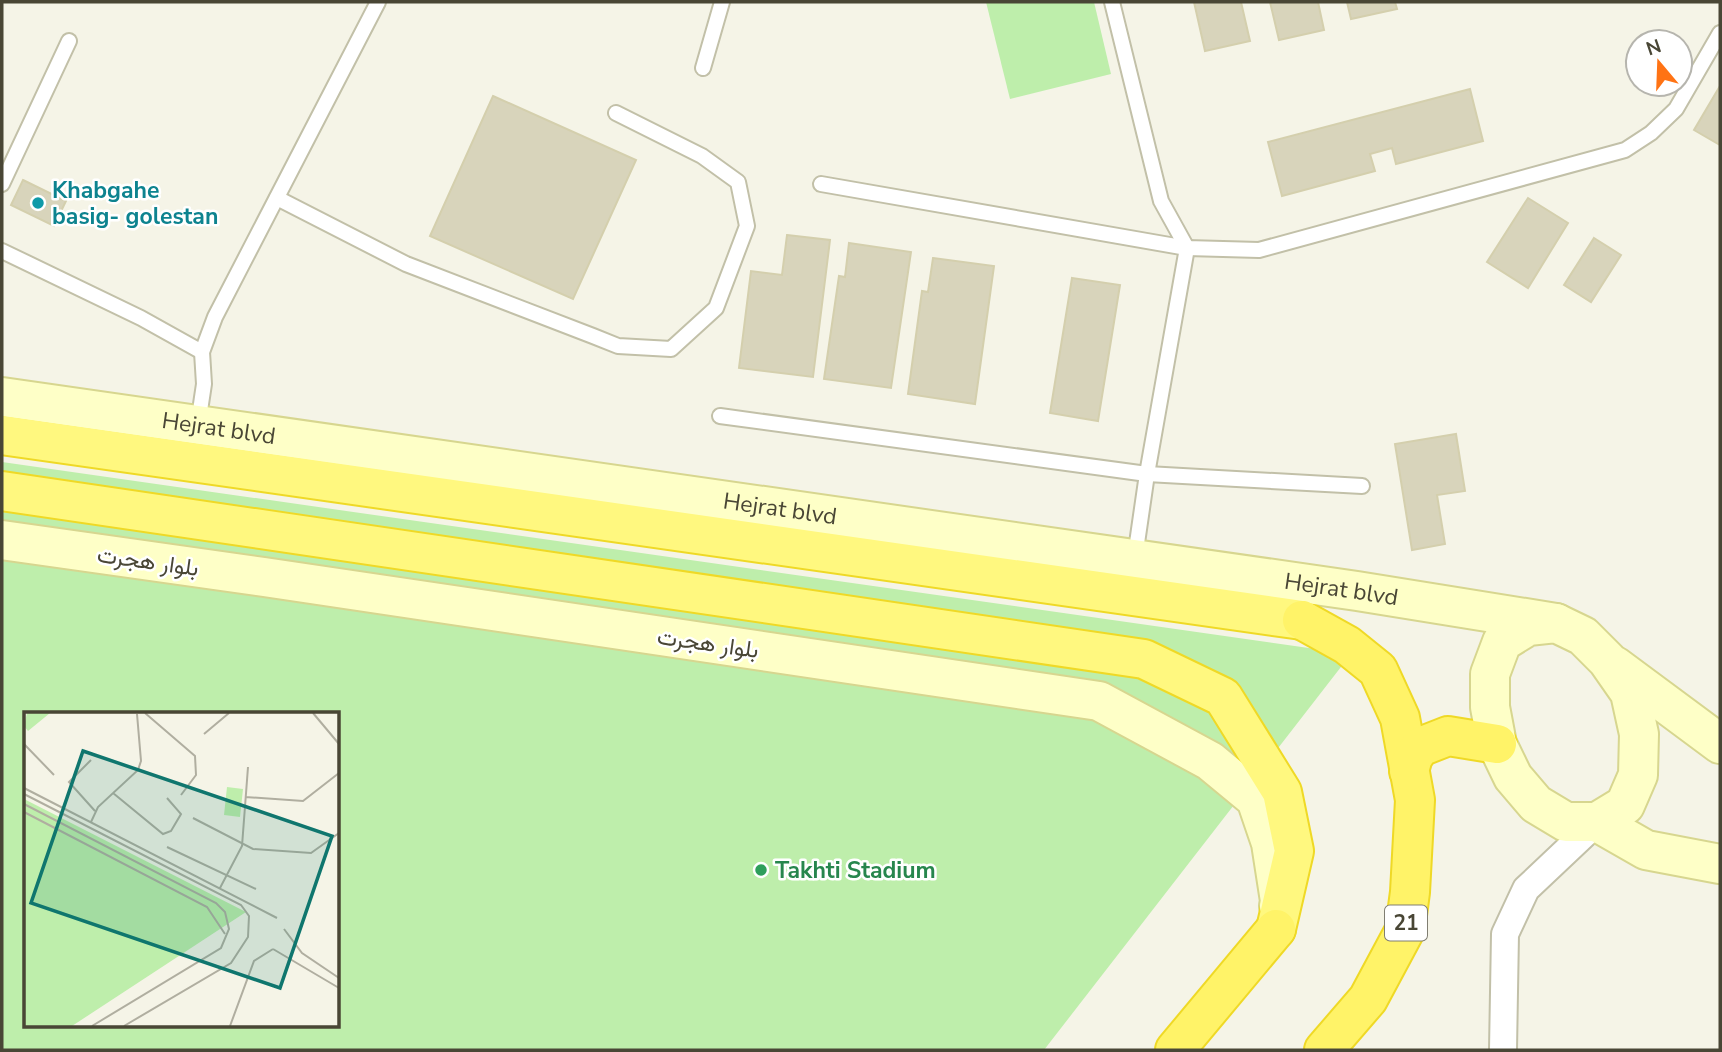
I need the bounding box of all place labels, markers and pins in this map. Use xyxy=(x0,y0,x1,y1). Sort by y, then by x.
place label: Khabgahe basig- golestan xyxy=(52,175,218,232)
marker: Khabgahe basig- golestan xyxy=(30,195,46,211)
place label: Takhti Stadium xyxy=(775,855,936,886)
marker: Takhti Stadium xyxy=(753,862,769,878)

